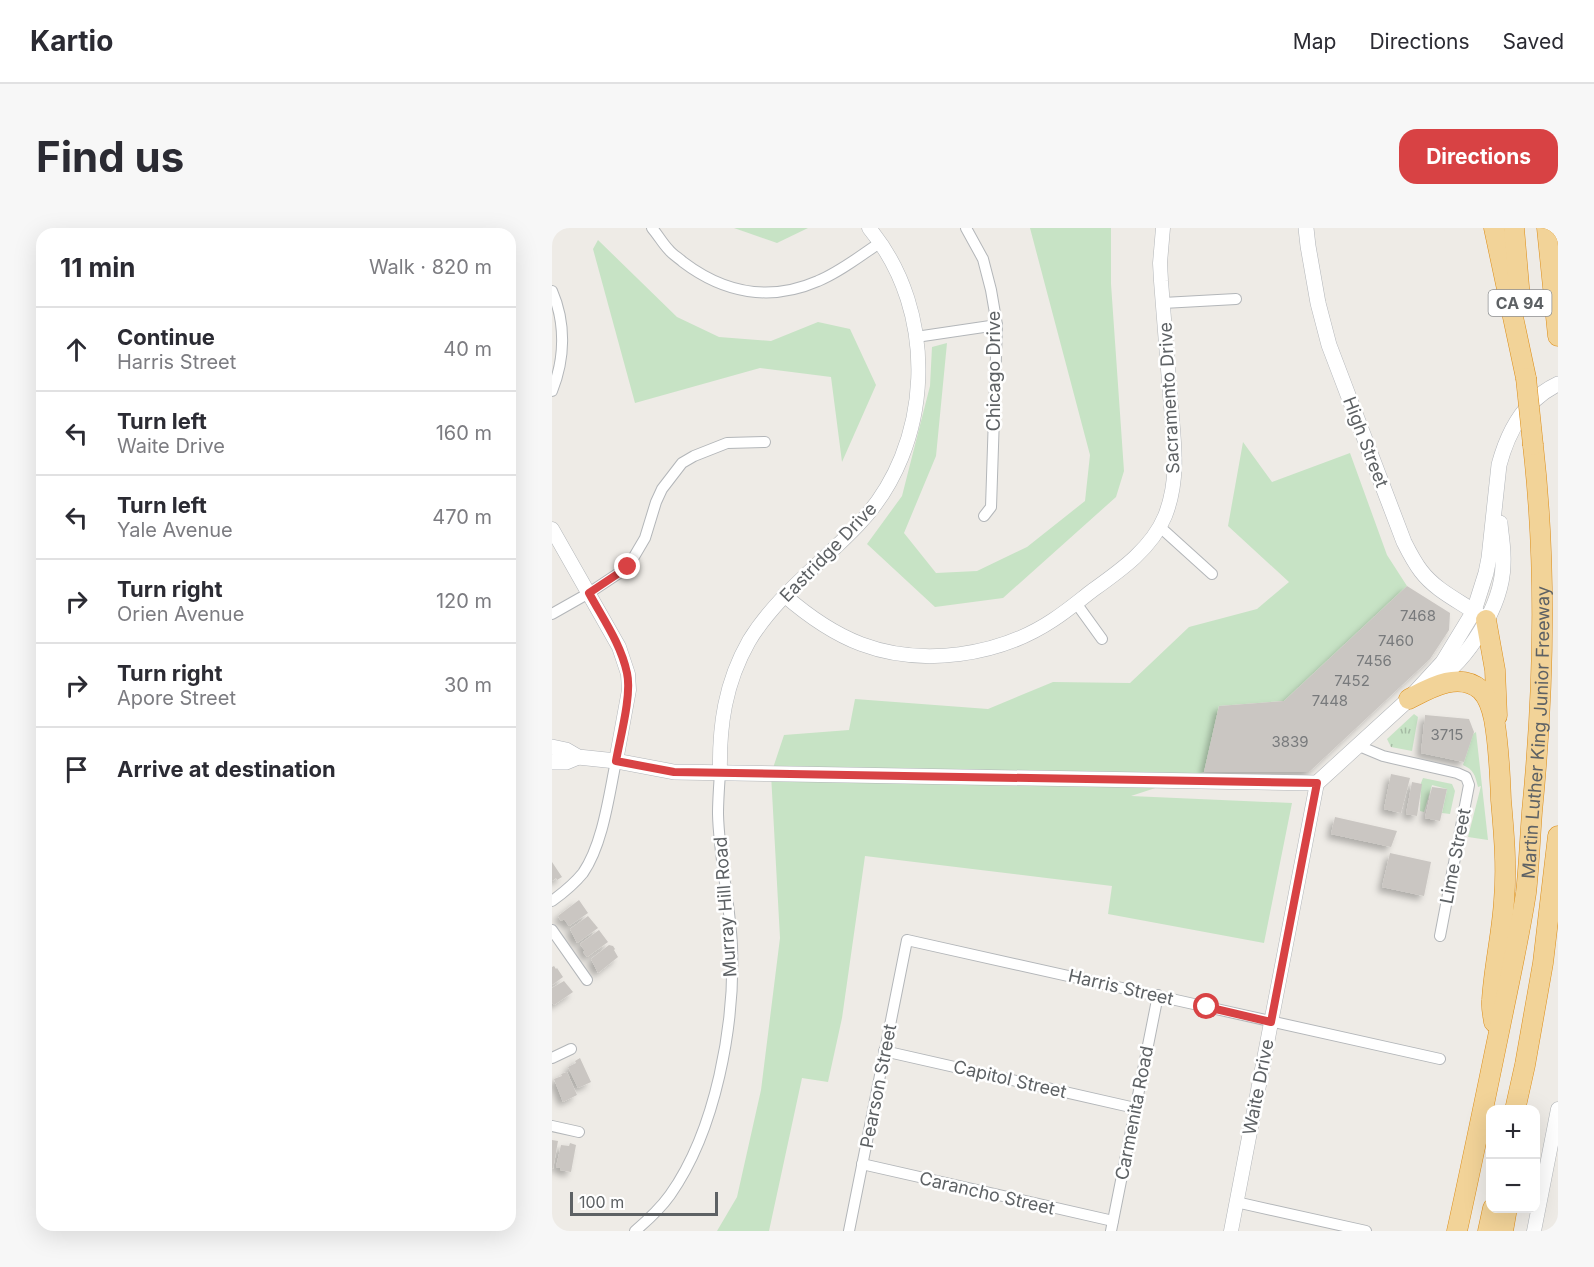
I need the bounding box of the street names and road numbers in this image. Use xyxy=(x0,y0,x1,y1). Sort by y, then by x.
road number: CA 94 xyxy=(1488,290,1552,316)
street label: Chicago Drive xyxy=(983,311,1004,431)
street label: Sacramento Drive xyxy=(1155,322,1183,474)
street label: High Street xyxy=(1339,394,1393,490)
street label: Eastridge Drive xyxy=(775,498,881,606)
street label: Martin Luther King Junior Freeway xyxy=(1517,586,1553,879)
street label: Lime Street xyxy=(1435,806,1475,905)
street label: Murray Hill Road xyxy=(710,836,740,978)
street label: Harris Street xyxy=(1066,965,1176,1009)
street label: Pearson Street xyxy=(856,1022,900,1150)
street label: Waite Drive xyxy=(1238,1037,1278,1137)
street label: Carmenita Road xyxy=(1111,1044,1157,1182)
street label: Capitol Street xyxy=(951,1056,1069,1102)
street label: Carancho Street xyxy=(917,1167,1057,1219)

